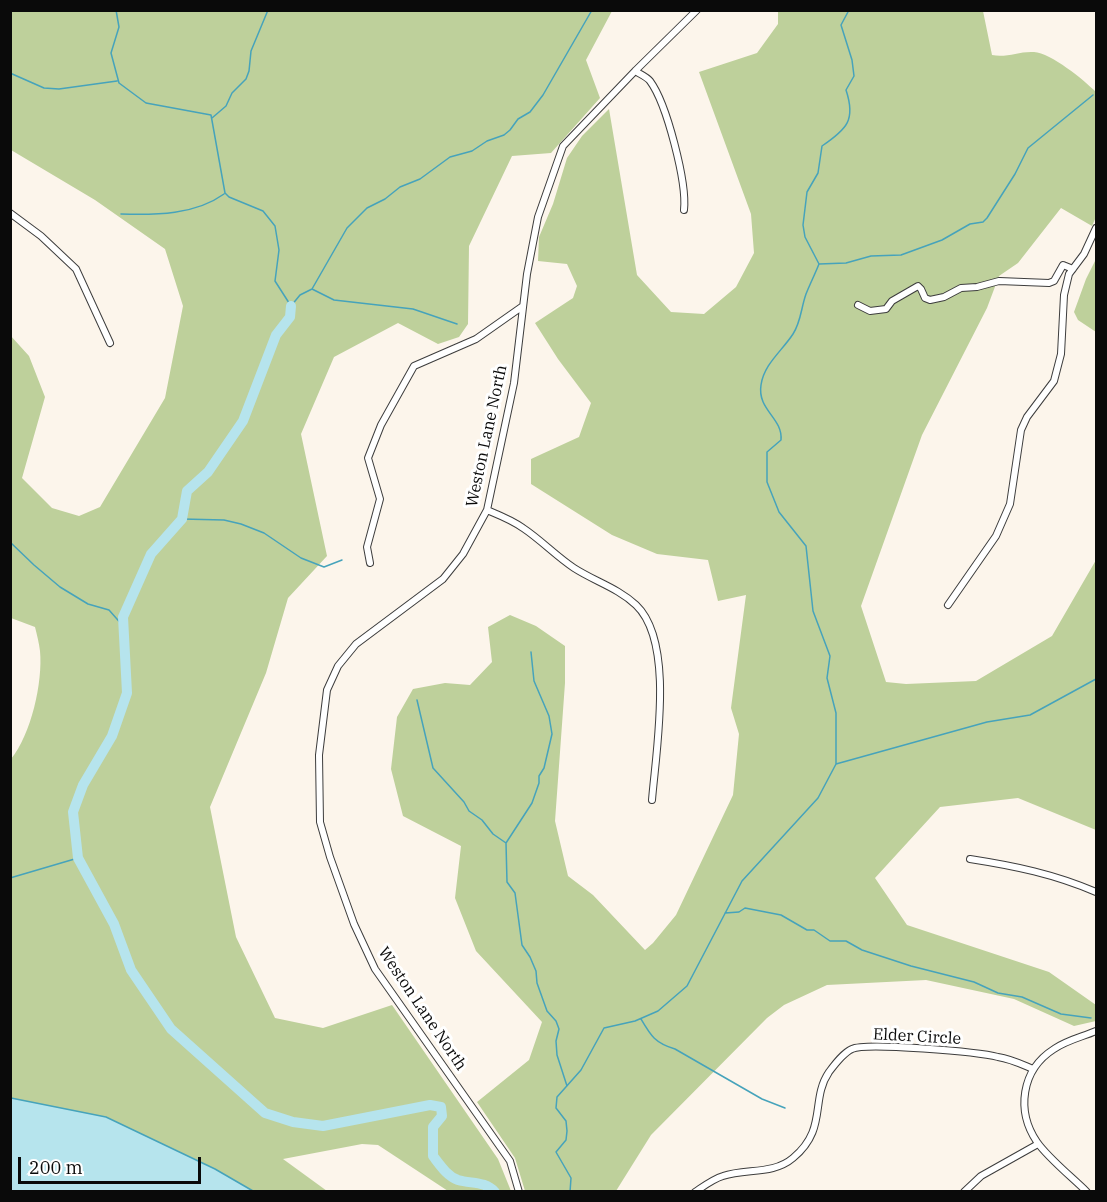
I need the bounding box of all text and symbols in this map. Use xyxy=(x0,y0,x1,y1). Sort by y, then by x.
street label: Weston Lane North xyxy=(463,363,511,509)
street label: Weston Lane North xyxy=(374,944,470,1074)
street label: Elder Circle xyxy=(872,1025,962,1049)
scale bar xyxy=(21,1145,204,1183)
text: 200 m xyxy=(29,1156,83,1179)

